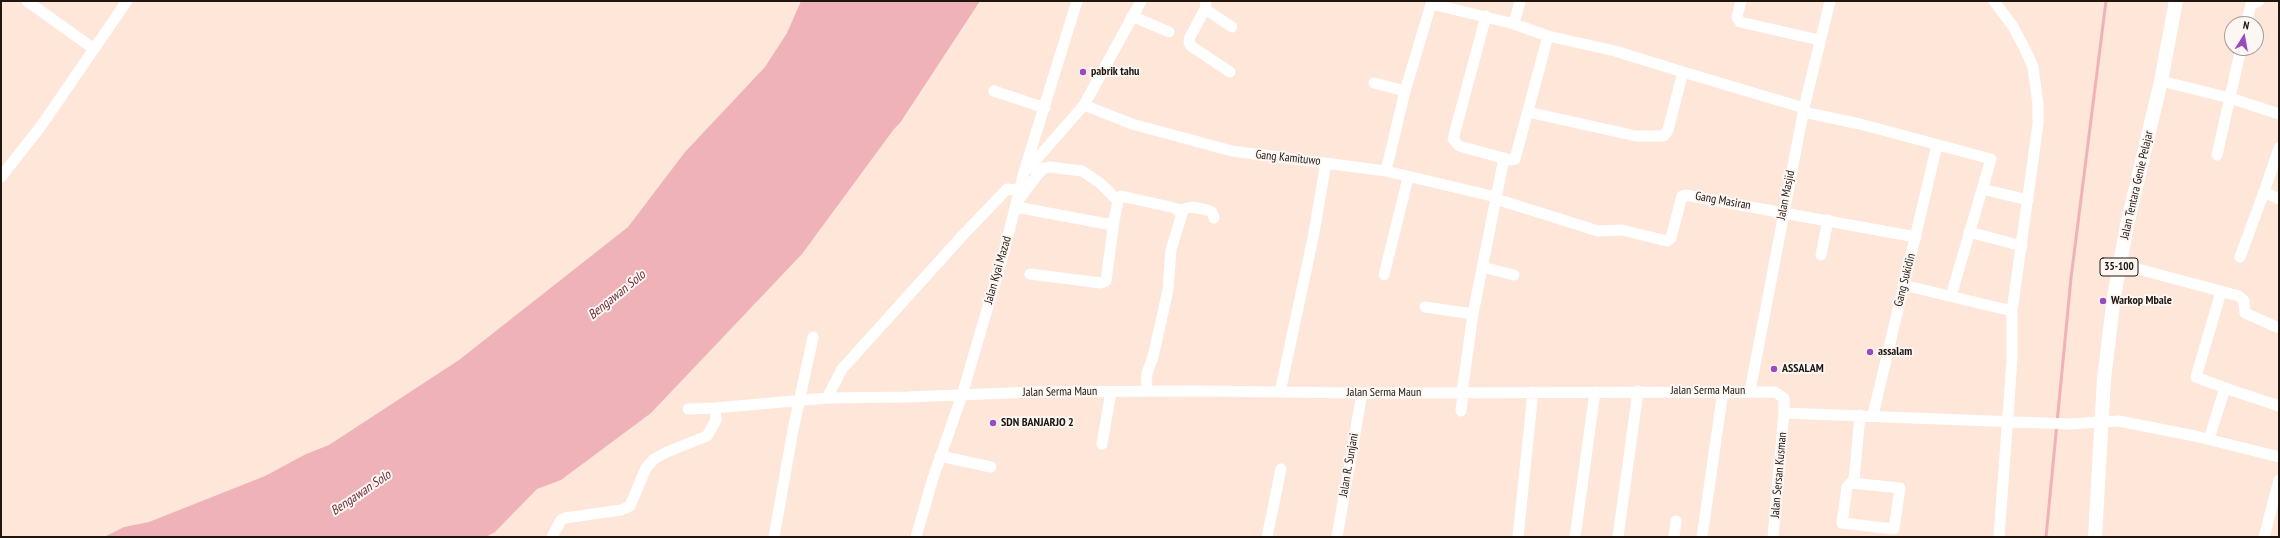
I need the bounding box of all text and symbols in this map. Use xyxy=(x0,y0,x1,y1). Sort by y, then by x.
north arrow xyxy=(2224,16,2264,56)
text: N xyxy=(2242,18,2250,33)
place label: pabrik tahu xyxy=(1091,65,1139,79)
marker: pabrik tahu xyxy=(1078,67,1088,77)
street label: Jalan Tentara Genie Pelajar xyxy=(2118,129,2156,241)
street label: Gang Kamituwo xyxy=(1255,147,1321,169)
street label: Jalan Masjid xyxy=(1774,169,1798,221)
street label: Gang Masiran xyxy=(1694,189,1752,213)
street label: Jalan Kyai Mazad xyxy=(981,235,1015,305)
street label: Gang Sukidin xyxy=(1891,252,1919,308)
road number: 35-100 xyxy=(2100,258,2138,276)
water label: Bengawan Solo xyxy=(585,267,649,323)
place label: Warkop Mbale xyxy=(2111,294,2172,308)
marker: Warkop Mbale xyxy=(2098,296,2108,306)
place label: assalam xyxy=(1878,345,1912,359)
marker: assalam xyxy=(1865,347,1875,357)
place label: ASSALAM xyxy=(1782,362,1824,376)
marker: ASSALAM xyxy=(1769,364,1779,374)
street label: Jalan Serma Maun xyxy=(1023,384,1097,400)
street label: Jalan Serma Maun xyxy=(1671,384,1745,398)
street label: Jalan Serma Maun xyxy=(1347,386,1421,400)
place label: SDN BANJARJO 2 xyxy=(1001,416,1074,430)
marker: SDN BANJARJO 2 xyxy=(988,418,998,428)
street label: Jalan R. Sunjani xyxy=(1336,432,1362,498)
street label: Jalan Sersan Kusman xyxy=(1768,432,1790,518)
water label: Bengawan Solo xyxy=(328,467,394,519)

